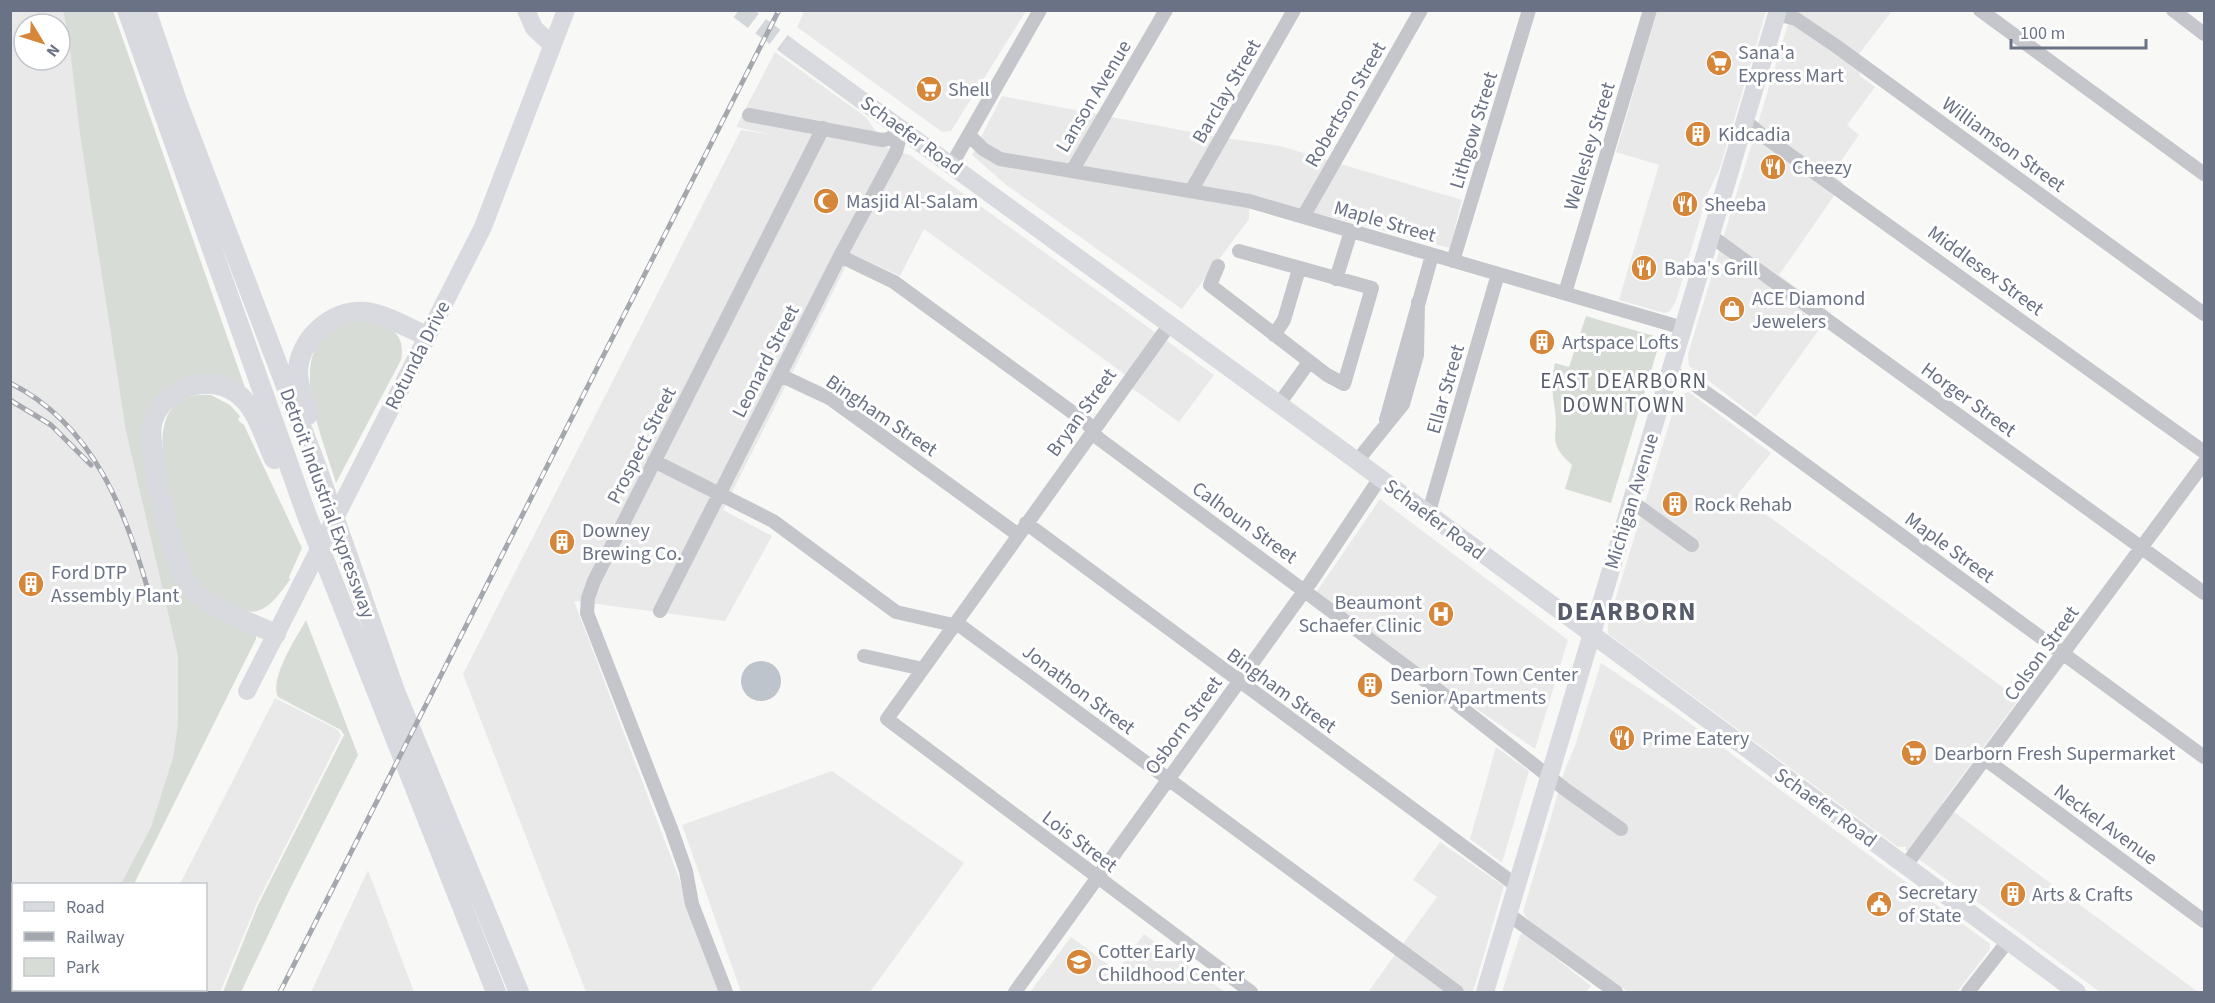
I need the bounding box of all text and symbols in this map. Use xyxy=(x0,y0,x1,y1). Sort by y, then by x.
north arrow xyxy=(12,12,72,72)
scale bar xyxy=(2011,12,2146,50)
text: 100 m xyxy=(2020,21,2065,46)
street label: Barclay Street xyxy=(1186,34,1268,149)
street label: Lanson Avenue xyxy=(1049,35,1138,158)
street label: Robertson Street xyxy=(1299,36,1393,172)
place label: Sana'a Express Mart xyxy=(1738,39,1844,90)
text: N xyxy=(41,40,65,62)
supermarket icon: Sana'a Express Mart xyxy=(1704,48,1734,78)
street label: Lithgow Street xyxy=(1443,68,1505,192)
supermarket icon: Shell xyxy=(914,74,944,104)
place label: Shell xyxy=(948,76,990,104)
street label: Wellesley Street xyxy=(1557,79,1623,214)
street label: Schaefer Road xyxy=(855,89,968,182)
street label: Williamson Street xyxy=(1936,90,2071,199)
building icon: Kidcadia xyxy=(1683,119,1713,149)
place label: Kidcadia xyxy=(1718,121,1791,149)
restaurant icon: Cheezy xyxy=(1758,152,1788,182)
place label: Cheezy xyxy=(1792,154,1853,182)
mosque icon: Masjid Al-Salam xyxy=(811,186,841,216)
place label: Masjid Al-Salam xyxy=(846,188,978,216)
restaurant icon: Sheeba xyxy=(1670,189,1700,219)
place label: Sheeba xyxy=(1704,191,1766,219)
street label: Maple Street xyxy=(1330,194,1439,250)
street label: Middlesex Street xyxy=(1921,219,2050,323)
restaurant icon: Baba's Grill xyxy=(1629,253,1659,283)
place label: Baba's Grill xyxy=(1664,255,1758,283)
place label: ACE Diamond Jewelers xyxy=(1752,285,1865,336)
shop icon: ACE Diamond Jewelers xyxy=(1717,294,1747,324)
street label: Rotunda Drive xyxy=(378,296,457,415)
street label: Leonard Street xyxy=(725,300,806,423)
building icon: Artspace Lofts xyxy=(1527,327,1557,357)
place label: Artspace Lofts xyxy=(1562,329,1679,357)
street label: Ellar Street xyxy=(1420,341,1472,437)
street label: Horger Street xyxy=(1915,356,2022,444)
street label: Bryan Street xyxy=(1040,362,1124,463)
district label: EAST DEARBORN DOWNTOWN xyxy=(1540,366,1708,420)
street label: Bingham Street xyxy=(820,368,943,464)
street label: Prospect Street xyxy=(600,382,684,509)
street label: Detroit Industrial Expressway xyxy=(272,384,382,623)
street label: Michigan Avenue xyxy=(1598,430,1666,573)
street label: Schaefer Road xyxy=(1378,472,1491,567)
street label: Calhoun Street xyxy=(1186,475,1303,571)
building icon: Rock Rehab xyxy=(1660,489,1690,519)
place label: Rock Rehab xyxy=(1694,491,1792,519)
street label: Maple Street xyxy=(1899,506,2000,590)
place label: Downey Brewing Co. xyxy=(582,517,682,568)
building icon: Downey Brewing Co. xyxy=(547,527,577,557)
place label: Ford DTP Assembly Plant xyxy=(51,559,180,610)
building icon: Ford DTP Assembly Plant xyxy=(16,569,46,599)
place label: Beaumont Schaefer Clinic xyxy=(1298,589,1422,640)
district label: DEARBORN xyxy=(1557,593,1697,630)
hospital icon: Beaumont Schaefer Clinic xyxy=(1426,599,1456,629)
street label: Colson Street xyxy=(1998,600,2086,707)
street label: Jonathon Street xyxy=(1016,638,1141,742)
street label: Bingham Street xyxy=(1221,641,1342,740)
place label: Dearborn Town Center Senior Apartments xyxy=(1390,661,1578,712)
street label: Osborn Street xyxy=(1139,670,1229,781)
building icon: Dearborn Town Center Senior Apartments xyxy=(1355,670,1385,700)
restaurant icon: Prime Eatery xyxy=(1607,723,1637,753)
place label: Prime Eatery xyxy=(1642,725,1750,753)
supermarket icon: Dearborn Fresh Supermarket xyxy=(1899,738,1929,768)
place label: Dearborn Fresh Supermarket xyxy=(1934,740,2176,768)
street label: Schaefer Road xyxy=(1769,761,1882,854)
street label: Neckel Avenue xyxy=(2048,778,2163,872)
street label: Lois Street xyxy=(1036,804,1123,880)
place label: Secretary of State xyxy=(1898,879,1978,930)
building icon: Arts & Crafts xyxy=(1998,879,2028,909)
place label: Arts & Crafts xyxy=(2032,881,2133,909)
legend xyxy=(12,883,207,991)
public building icon: Secretary of State xyxy=(1864,889,1894,919)
text: Road xyxy=(66,895,105,920)
text: Railway xyxy=(66,925,125,950)
place label: Cotter Early Childhood Center xyxy=(1098,938,1245,989)
school or university icon: Cotter Early Childhood Center xyxy=(1064,947,1094,977)
text: Park xyxy=(66,955,100,980)

